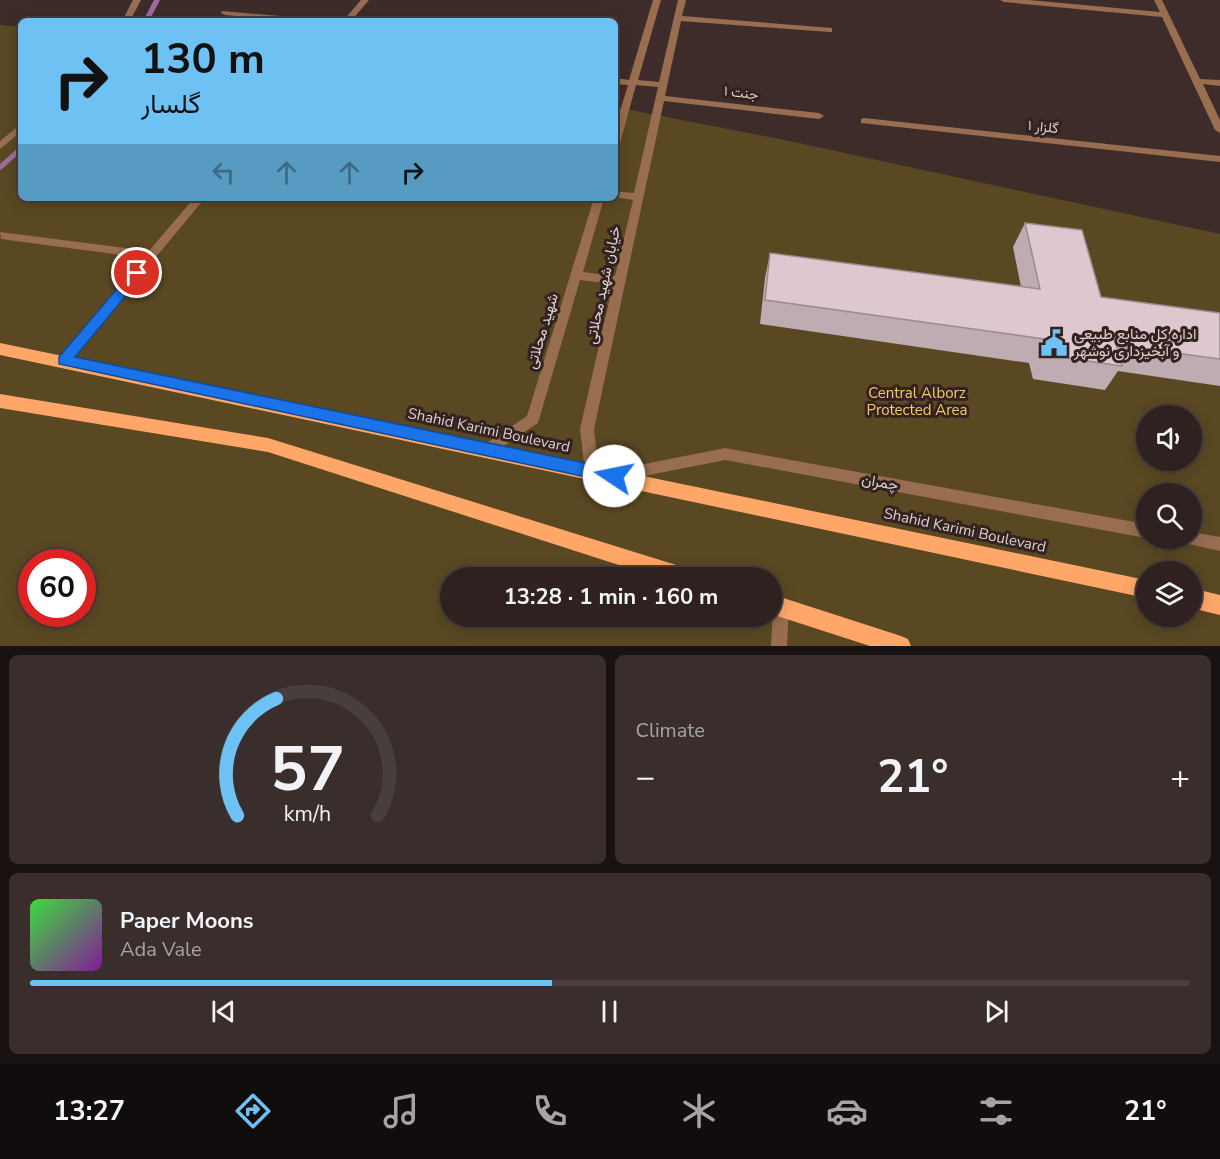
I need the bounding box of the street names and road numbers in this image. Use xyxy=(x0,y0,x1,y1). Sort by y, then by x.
street label: جنت ۱ xyxy=(723,81,759,105)
street label: گلزار ۱ xyxy=(1027,116,1059,138)
street label: خیابان شهید محلاتی xyxy=(581,224,625,346)
street label: شهید محلاتی xyxy=(521,291,563,371)
street label: Shahid Karimi Boulevard xyxy=(406,403,572,457)
street label: چمران xyxy=(860,469,900,495)
street label: Shahid Karimi Boulevard xyxy=(882,503,1048,557)

